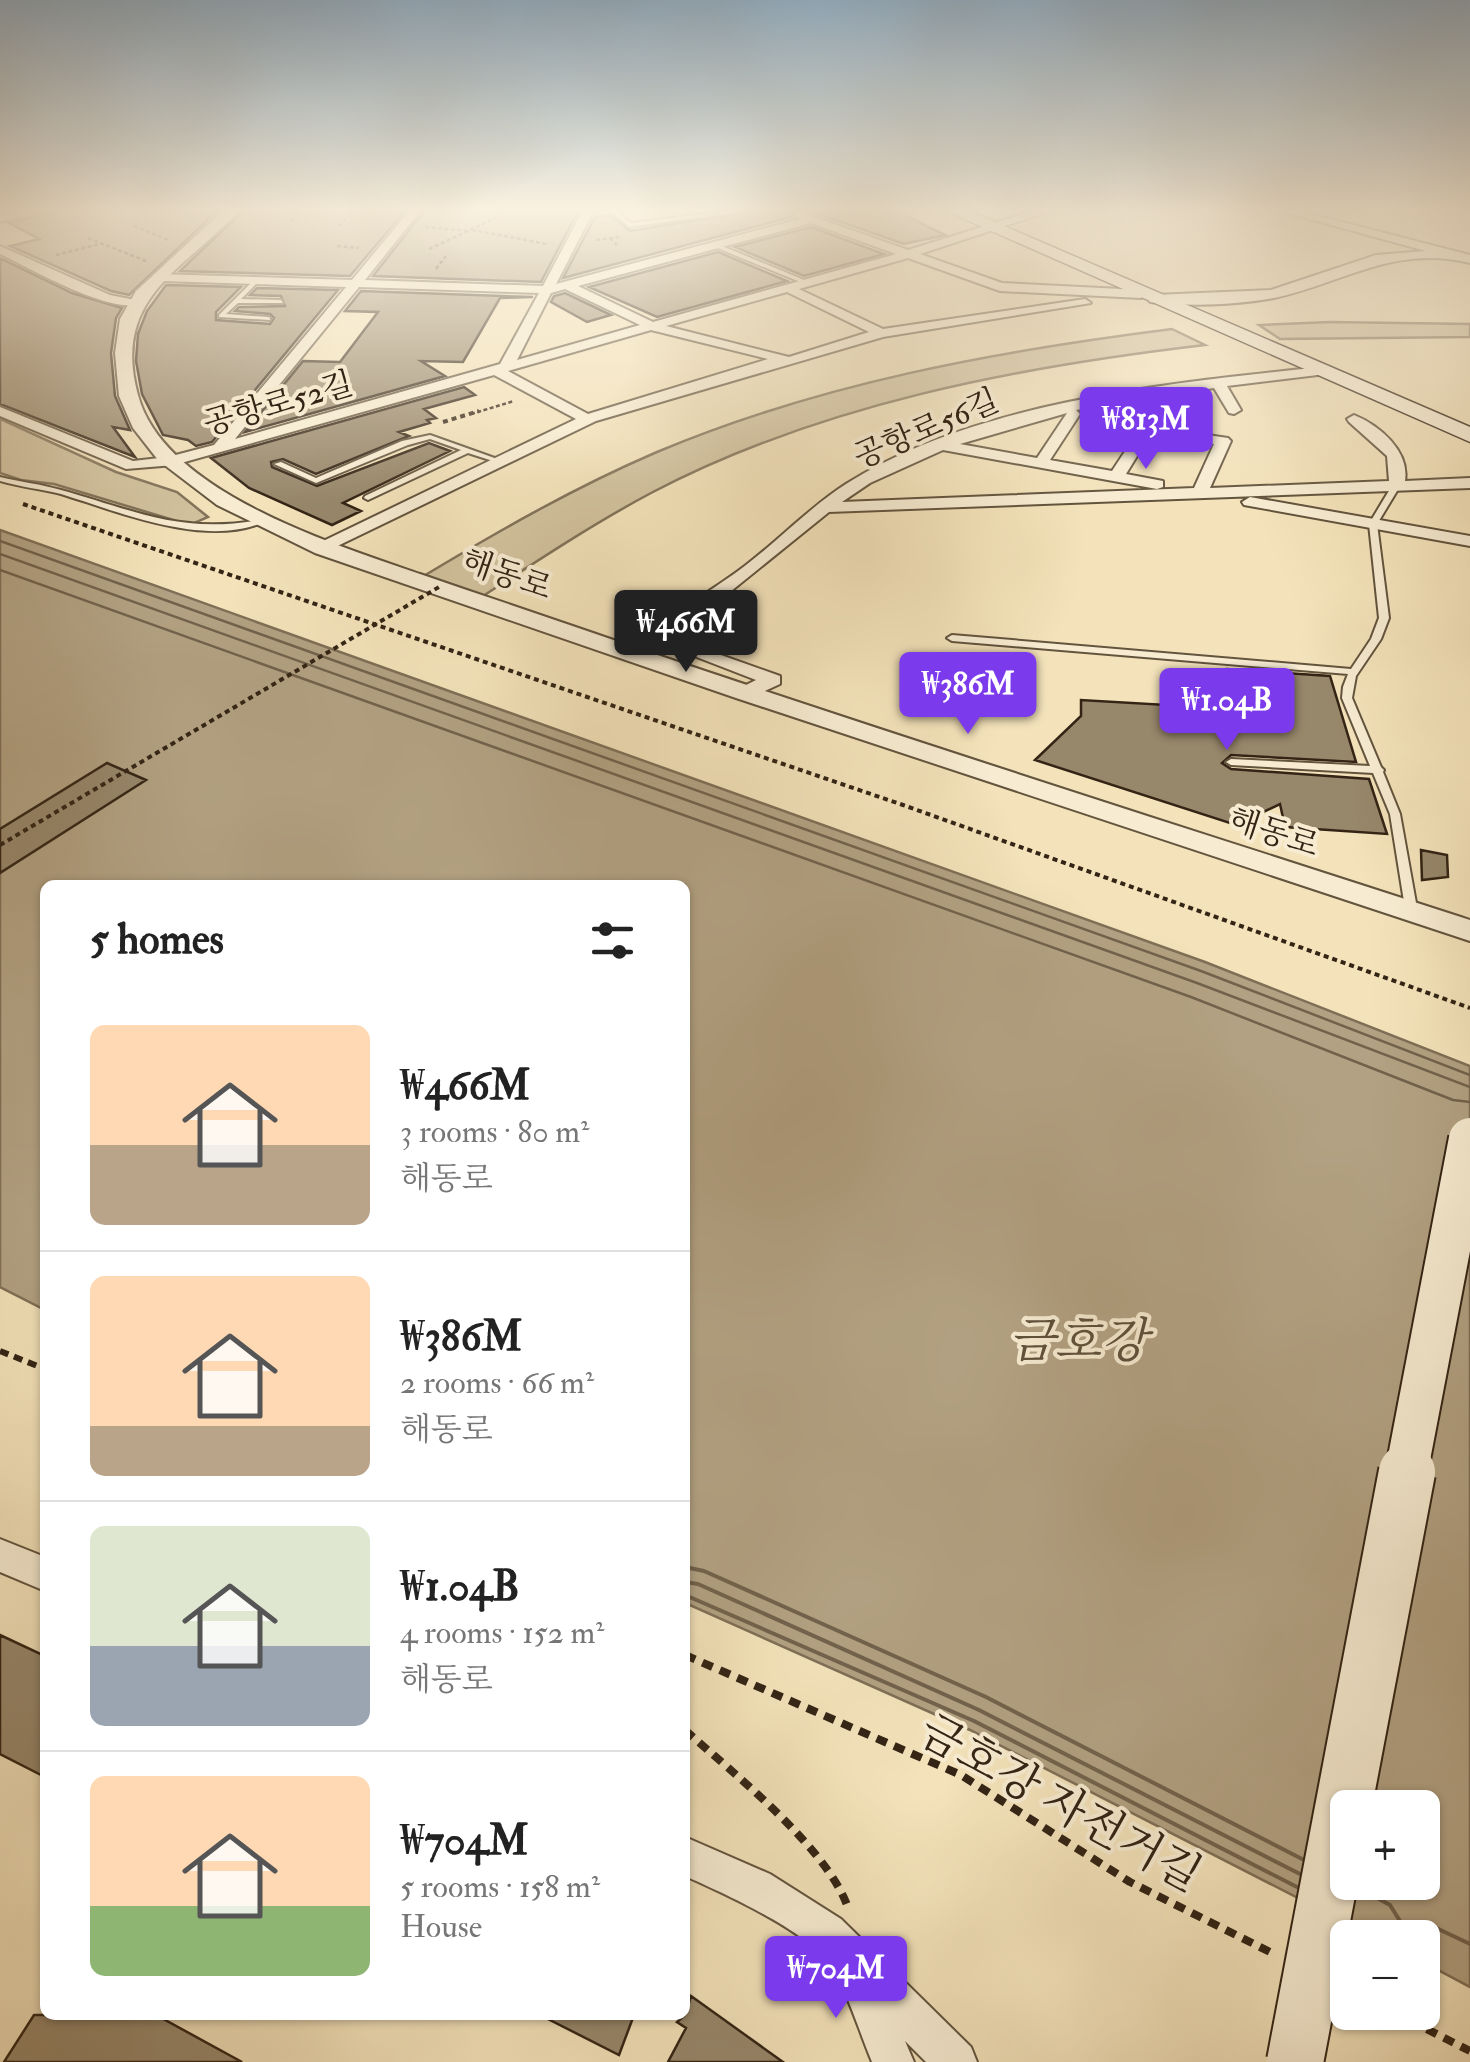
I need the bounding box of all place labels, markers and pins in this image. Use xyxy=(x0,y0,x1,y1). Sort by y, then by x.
pin: ₩813M xyxy=(1076,387,1216,472)
pin: ₩466M xyxy=(616,590,756,675)
pin: ₩386M xyxy=(898,652,1038,737)
pin: ₩1.04B xyxy=(1146,668,1308,753)
pin: ₩704M xyxy=(766,1936,906,2021)

